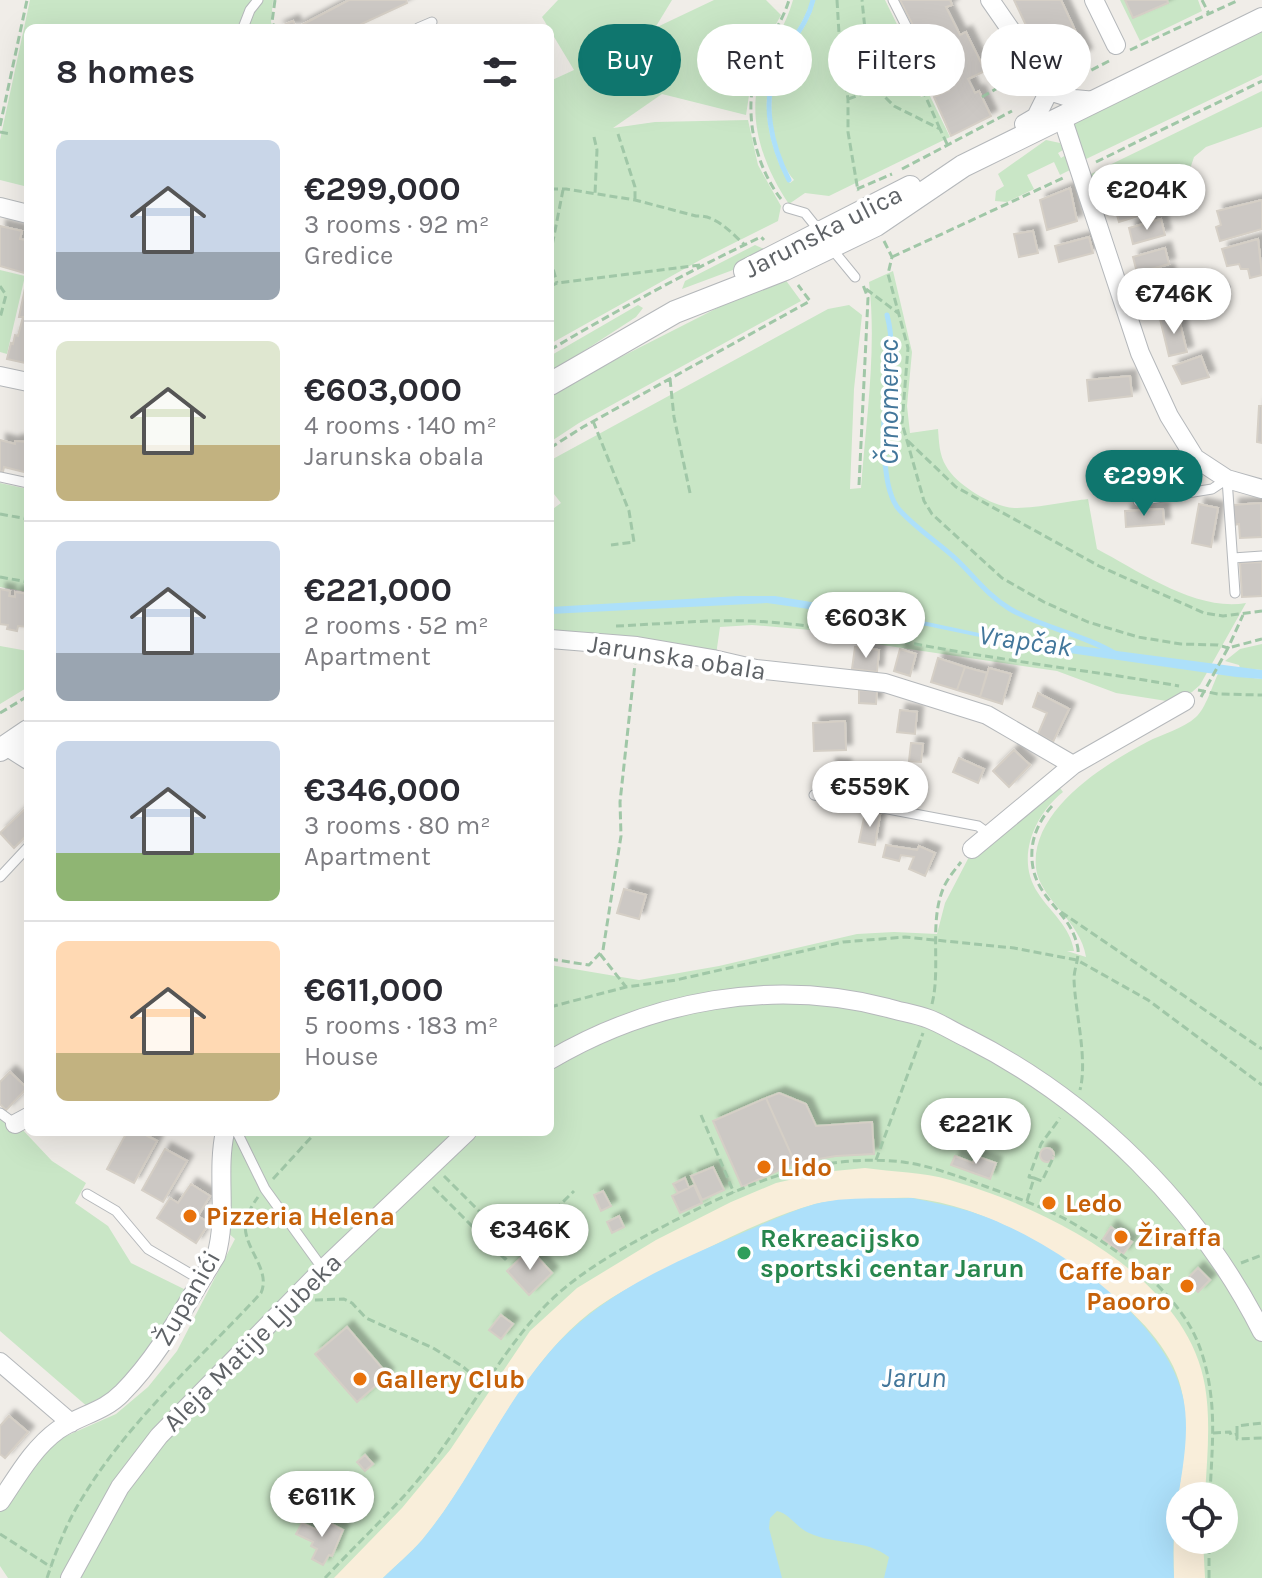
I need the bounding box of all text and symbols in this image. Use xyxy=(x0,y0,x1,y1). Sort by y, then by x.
chip: Buy xyxy=(578,24,681,96)
chip: Rent xyxy=(697,24,812,96)
chip: Filters xyxy=(828,24,965,96)
chip: New xyxy=(981,24,1091,96)
icon: filters xyxy=(478,50,522,94)
text: 8 homes xyxy=(56,52,195,92)
pin: €204K xyxy=(1091,164,1203,232)
text: €299,000 xyxy=(304,169,461,209)
icon: home xyxy=(120,172,216,268)
text: €204K xyxy=(1106,174,1188,205)
street label: Jarunska ulica xyxy=(739,178,907,285)
text: 3 rooms · 92 m² xyxy=(304,209,489,240)
text: Gredice xyxy=(304,240,393,271)
pin: €746K xyxy=(1118,268,1230,336)
text: €746K xyxy=(1135,278,1213,309)
water label: Črnomerec xyxy=(872,339,905,465)
text: €603,000 xyxy=(304,370,462,410)
icon: home xyxy=(120,373,216,469)
text: 4 rooms · 140 m² xyxy=(304,410,497,441)
text: Jarunska obala xyxy=(304,441,484,472)
pin: €299K xyxy=(1088,450,1200,518)
text: €299K xyxy=(1104,460,1184,491)
text: €221,000 xyxy=(304,570,452,610)
icon: home xyxy=(120,573,216,669)
pin: €603K xyxy=(810,592,922,660)
text: €603K xyxy=(825,602,907,633)
text: 2 rooms · 52 m² xyxy=(304,610,489,641)
water label: Vrapčak xyxy=(976,618,1074,663)
street label: Jarunska obala xyxy=(586,628,768,687)
text: Apartment xyxy=(304,641,431,672)
pin: €559K xyxy=(814,761,926,829)
text: €346,000 xyxy=(304,770,461,810)
text: €559K xyxy=(830,771,910,802)
icon: home xyxy=(120,773,216,869)
text: 3 rooms · 80 m² xyxy=(304,810,491,841)
text: Apartment xyxy=(304,841,431,872)
text: €611,000 xyxy=(304,970,444,1010)
icon: home xyxy=(120,973,216,1069)
text: 5 rooms · 183 m² xyxy=(304,1010,499,1041)
text: House xyxy=(304,1041,378,1072)
pin: €221K xyxy=(920,1098,1032,1166)
text: €221K xyxy=(939,1108,1013,1139)
place label: Lido xyxy=(780,1152,832,1183)
marker: Lido xyxy=(755,1158,773,1176)
place label: Ledo xyxy=(1065,1188,1122,1219)
marker: Ledo xyxy=(1040,1194,1058,1212)
place label: Pizzeria Helena xyxy=(206,1201,395,1232)
pin: €346K xyxy=(474,1204,586,1272)
marker: Pizzeria Helena xyxy=(181,1207,199,1225)
text: €346K xyxy=(490,1214,570,1245)
place label: Žiraffa xyxy=(1137,1221,1222,1253)
place label: Rekreacijsko sportski centar Jarun xyxy=(760,1223,1024,1284)
marker: Žiraffa xyxy=(1112,1228,1130,1246)
marker: Rekreacijsko sportski centar Jarun xyxy=(735,1244,753,1262)
street label: Županići xyxy=(148,1245,227,1352)
street label: Aleja Matije Ljubeka xyxy=(157,1247,348,1438)
place label: Caffe bar Paooro xyxy=(1058,1256,1172,1317)
marker: Caffe bar Paooro xyxy=(1178,1277,1196,1295)
water label: Jarun xyxy=(882,1361,946,1394)
place label: Gallery Club xyxy=(376,1364,525,1395)
marker: Gallery Club xyxy=(351,1370,369,1388)
pin: €611K xyxy=(266,1471,378,1539)
text: €611K xyxy=(288,1481,356,1512)
map controls xyxy=(1166,1482,1238,1554)
button: locate xyxy=(1166,1482,1238,1554)

